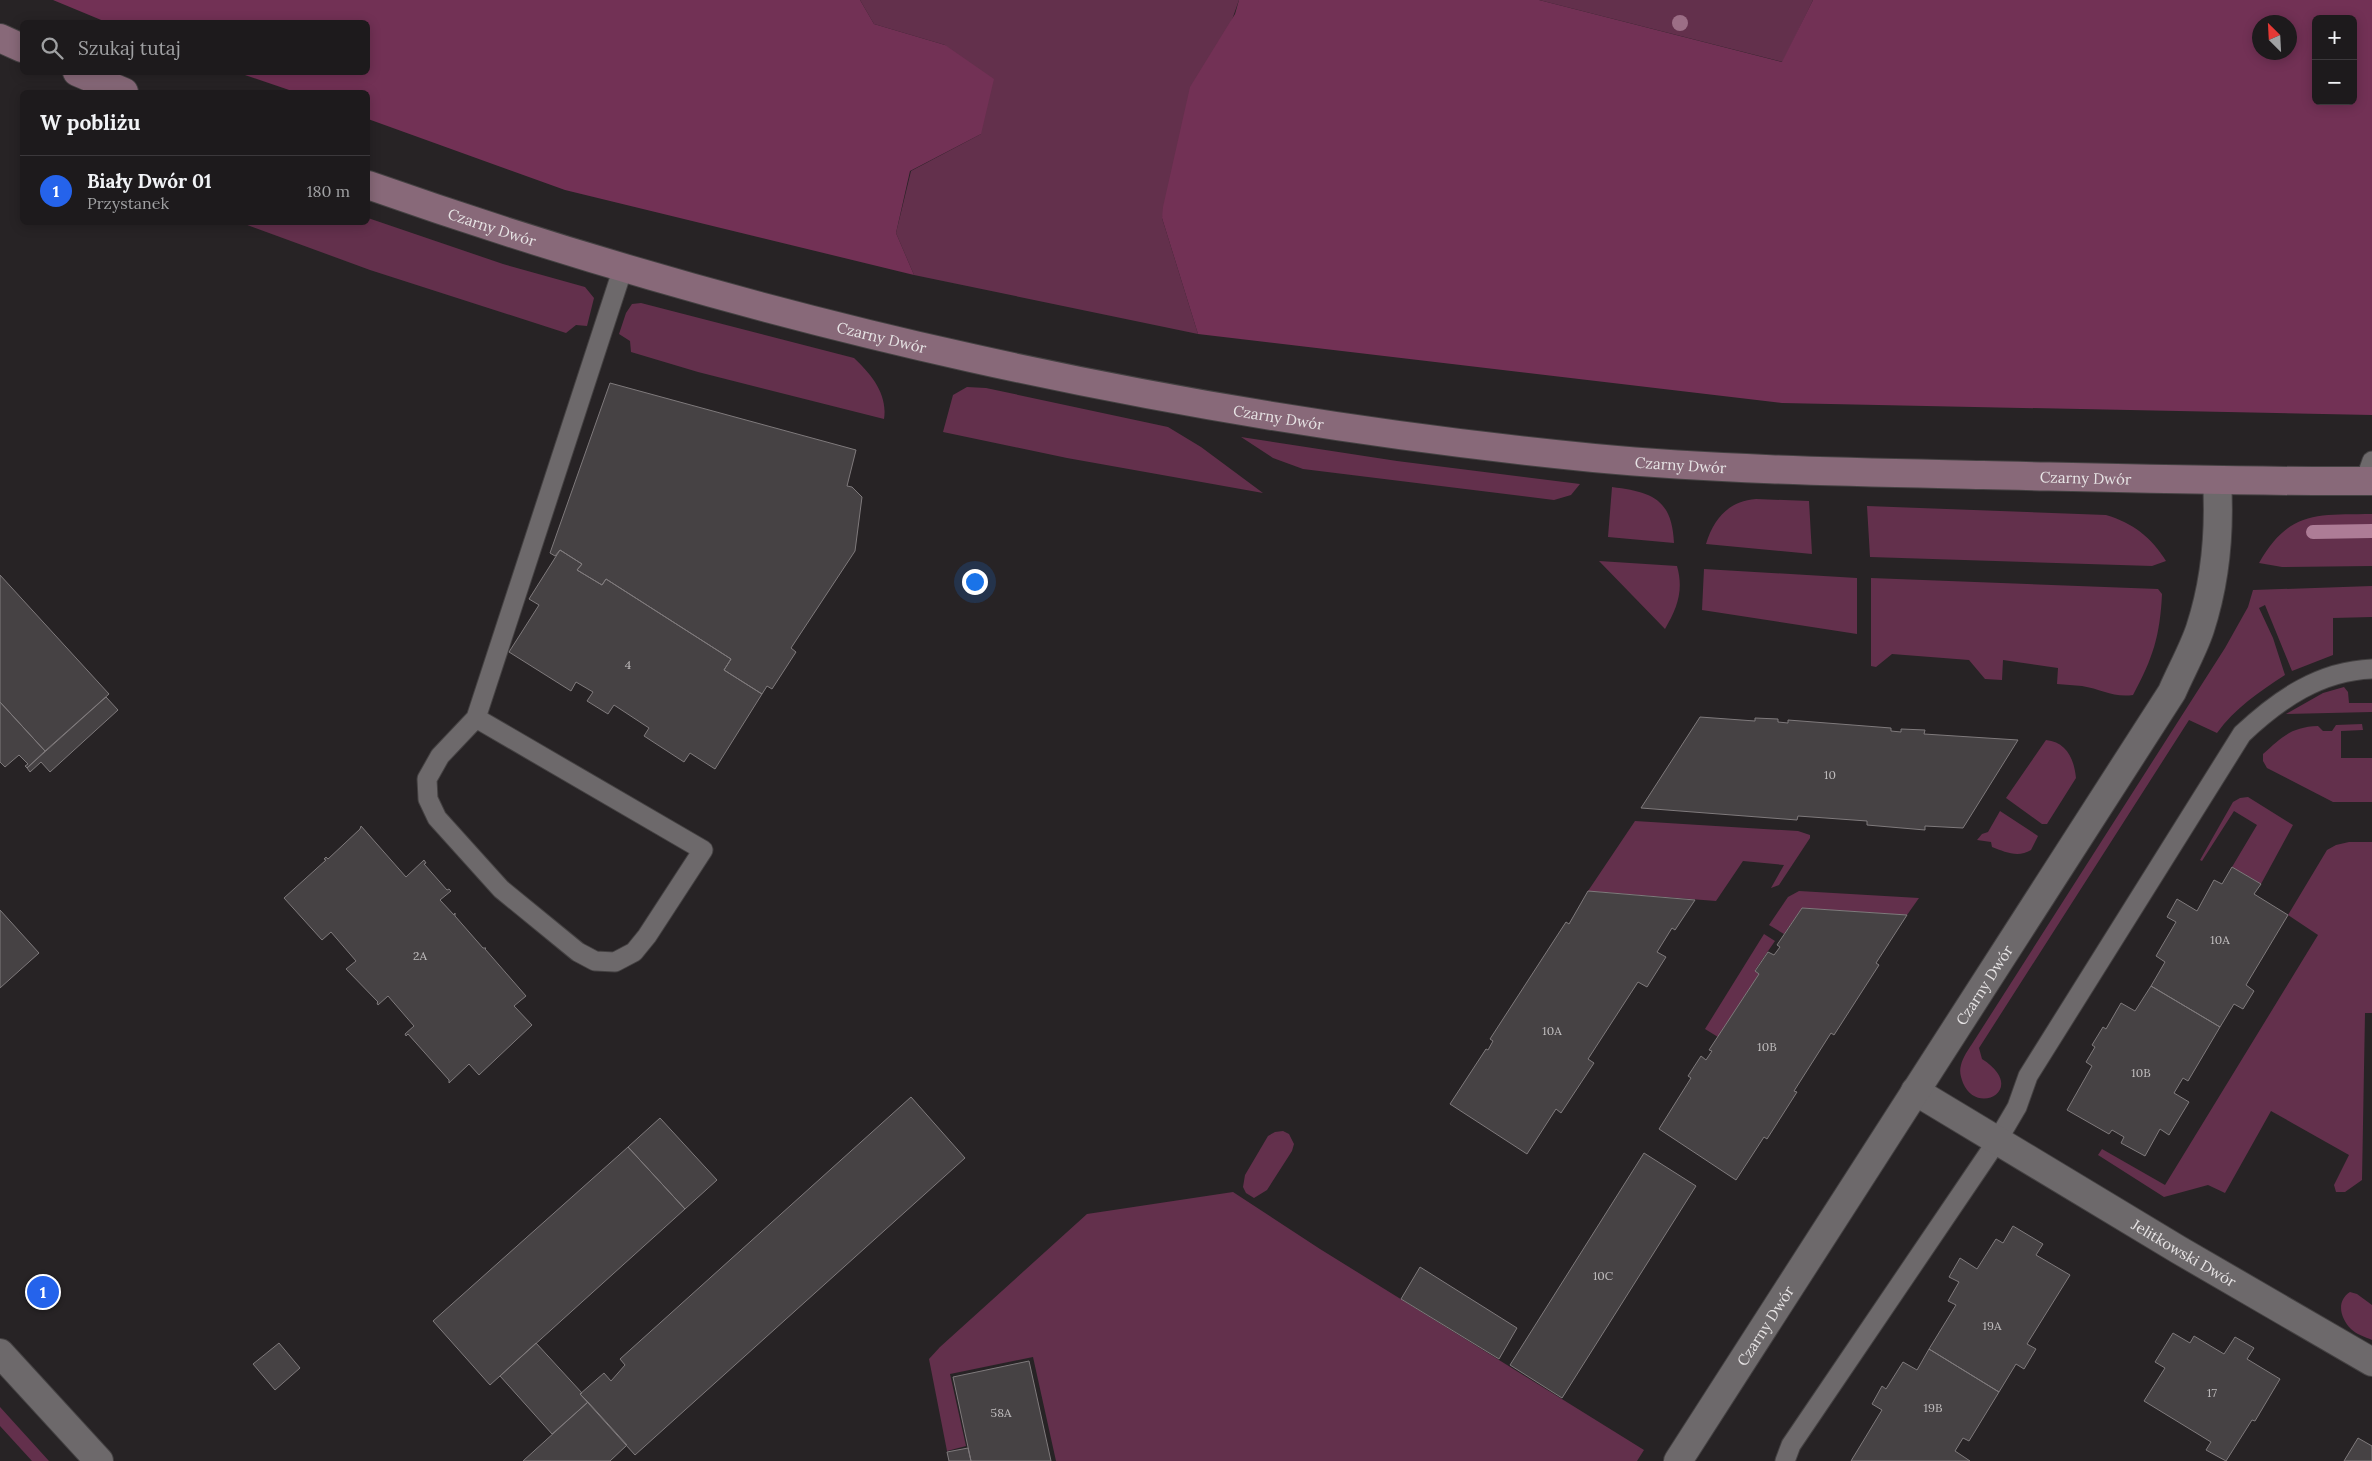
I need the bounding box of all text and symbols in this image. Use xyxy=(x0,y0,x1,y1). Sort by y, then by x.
north arrow xyxy=(2252,15,2297,60)
map controls xyxy=(2312,15,2357,105)
button: + xyxy=(2312,15,2357,60)
search box xyxy=(20,20,370,75)
icon: search xyxy=(38,34,66,62)
text: Szukaj tutaj xyxy=(78,36,181,60)
button: − xyxy=(2312,60,2357,105)
text: W pobliżu xyxy=(40,109,140,136)
text: Biały Dwór 01 xyxy=(87,169,212,193)
text: 1 xyxy=(53,181,59,201)
text: 180 m xyxy=(307,181,350,201)
text: Przystanek xyxy=(87,193,169,213)
street label: Czarny Dwór xyxy=(446,204,539,250)
street label: Czarny Dwór xyxy=(835,317,929,357)
street label: Czarny Dwór xyxy=(1232,400,1326,434)
street label: Czarny Dwór xyxy=(1634,452,1727,477)
street label: Czarny Dwór xyxy=(2040,467,2132,488)
your location xyxy=(962,569,988,595)
house number: 4 xyxy=(625,657,632,672)
house number: 10 xyxy=(1824,767,1836,782)
house number: 10A xyxy=(2210,932,2230,947)
street label: Czarny Dwór xyxy=(1951,941,2017,1028)
house number: 2A xyxy=(413,948,427,963)
house number: 10A xyxy=(1542,1023,1562,1038)
house number: 10B xyxy=(1757,1039,1777,1054)
house number: 10B xyxy=(2131,1065,2151,1080)
street label: Jelitkowski Dwór xyxy=(2128,1214,2240,1291)
house number: 10C xyxy=(1593,1268,1614,1283)
pin: 1 xyxy=(27,1273,59,1311)
street label: Czarny Dwór xyxy=(1732,1281,1798,1369)
house number: 19A xyxy=(1983,1318,2002,1333)
house number: 17 xyxy=(2207,1385,2217,1400)
house number: 19B xyxy=(1924,1400,1942,1415)
house number: 58A xyxy=(991,1405,1012,1420)

